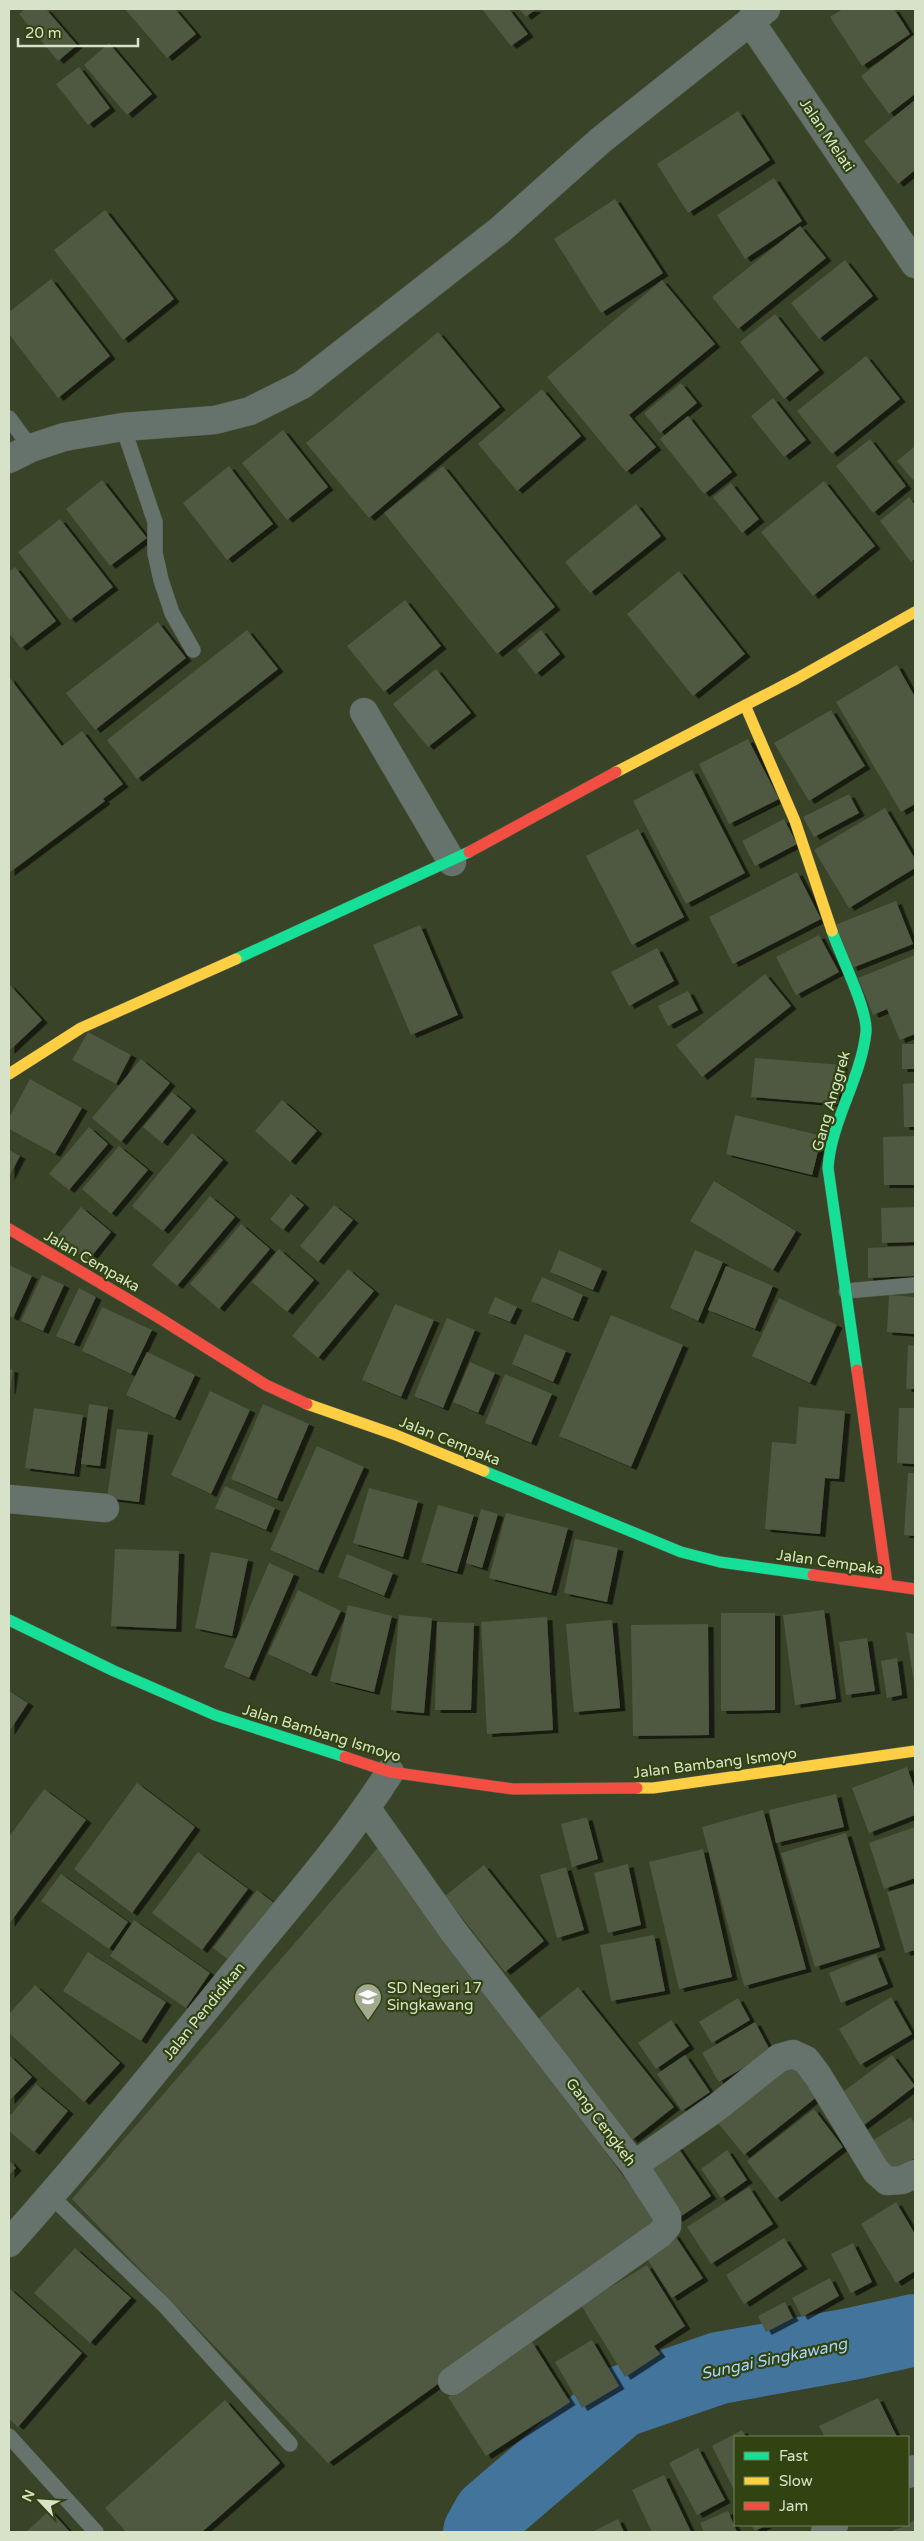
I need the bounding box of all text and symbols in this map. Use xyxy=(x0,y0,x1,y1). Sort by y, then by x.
scale bar xyxy=(18,15,138,47)
text: 20 m xyxy=(25,24,62,42)
street label: Jalan Melati xyxy=(796,95,858,175)
street label: Gang Anggrek xyxy=(808,1049,854,1153)
street label: Jalan Cempaka xyxy=(41,1226,143,1296)
street label: Jalan Cempaka xyxy=(397,1413,503,1469)
street label: Jalan Cempaka xyxy=(776,1546,884,1578)
street label: Jalan Bambang Ismoyo xyxy=(241,1700,403,1766)
street label: Jalan Bambang Ismoyo xyxy=(632,1744,798,1782)
street label: Jalan Pendidikan xyxy=(159,1959,249,2063)
place label: SD Negeri 17 Singkawang xyxy=(387,1979,482,2014)
school or university icon: SD Negeri 17 Singkawang xyxy=(353,1982,383,2021)
street label: Gang Cengkeh xyxy=(562,2075,640,2169)
water label: Sungai Singkawang xyxy=(699,2334,850,2384)
legend xyxy=(734,2436,909,2526)
text: Fast xyxy=(779,2447,809,2465)
text: Slow xyxy=(779,2472,813,2490)
north arrow xyxy=(15,2476,65,2526)
text: N xyxy=(19,2487,39,2504)
text: Jam xyxy=(779,2497,808,2515)

